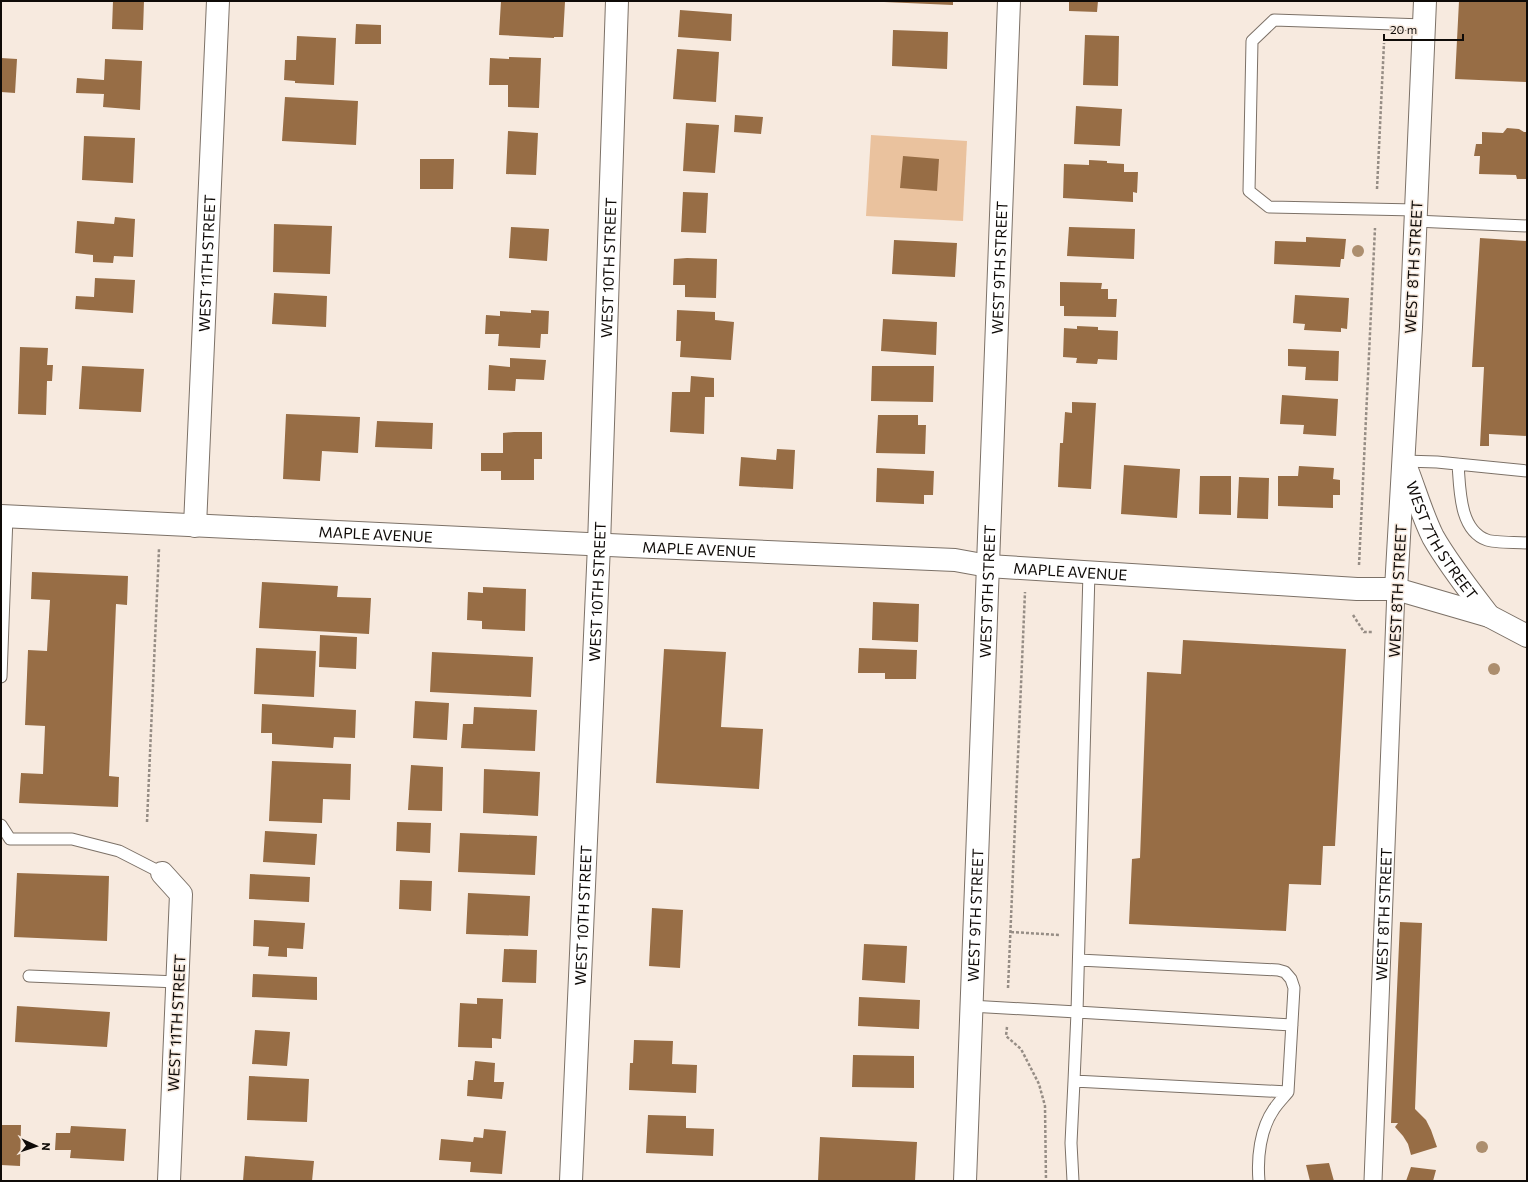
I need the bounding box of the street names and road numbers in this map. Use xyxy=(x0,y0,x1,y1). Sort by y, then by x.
street label: WEST 11TH STREET xyxy=(195,194,219,332)
street label: WEST 10TH STREET xyxy=(597,197,620,338)
street label: WEST 9TH STREET xyxy=(988,200,1011,335)
street label: WEST 8TH STREET xyxy=(1401,200,1425,334)
street label: WEST 7TH STREET xyxy=(1403,479,1482,603)
street label: WEST 10TH STREET xyxy=(585,521,609,662)
street label: MAPLE AVENUE xyxy=(318,522,433,546)
street label: WEST 9TH STREET xyxy=(976,524,998,658)
street label: WEST 8TH STREET xyxy=(1385,524,1409,658)
street label: MAPLE AVENUE xyxy=(642,538,757,560)
street label: MAPLE AVENUE xyxy=(1013,559,1128,584)
street label: WEST 10TH STREET xyxy=(571,844,595,986)
street label: WEST 8TH STREET xyxy=(1372,847,1395,981)
street label: WEST 9TH STREET xyxy=(963,848,986,982)
street label: WEST 11TH STREET xyxy=(163,953,189,1092)

